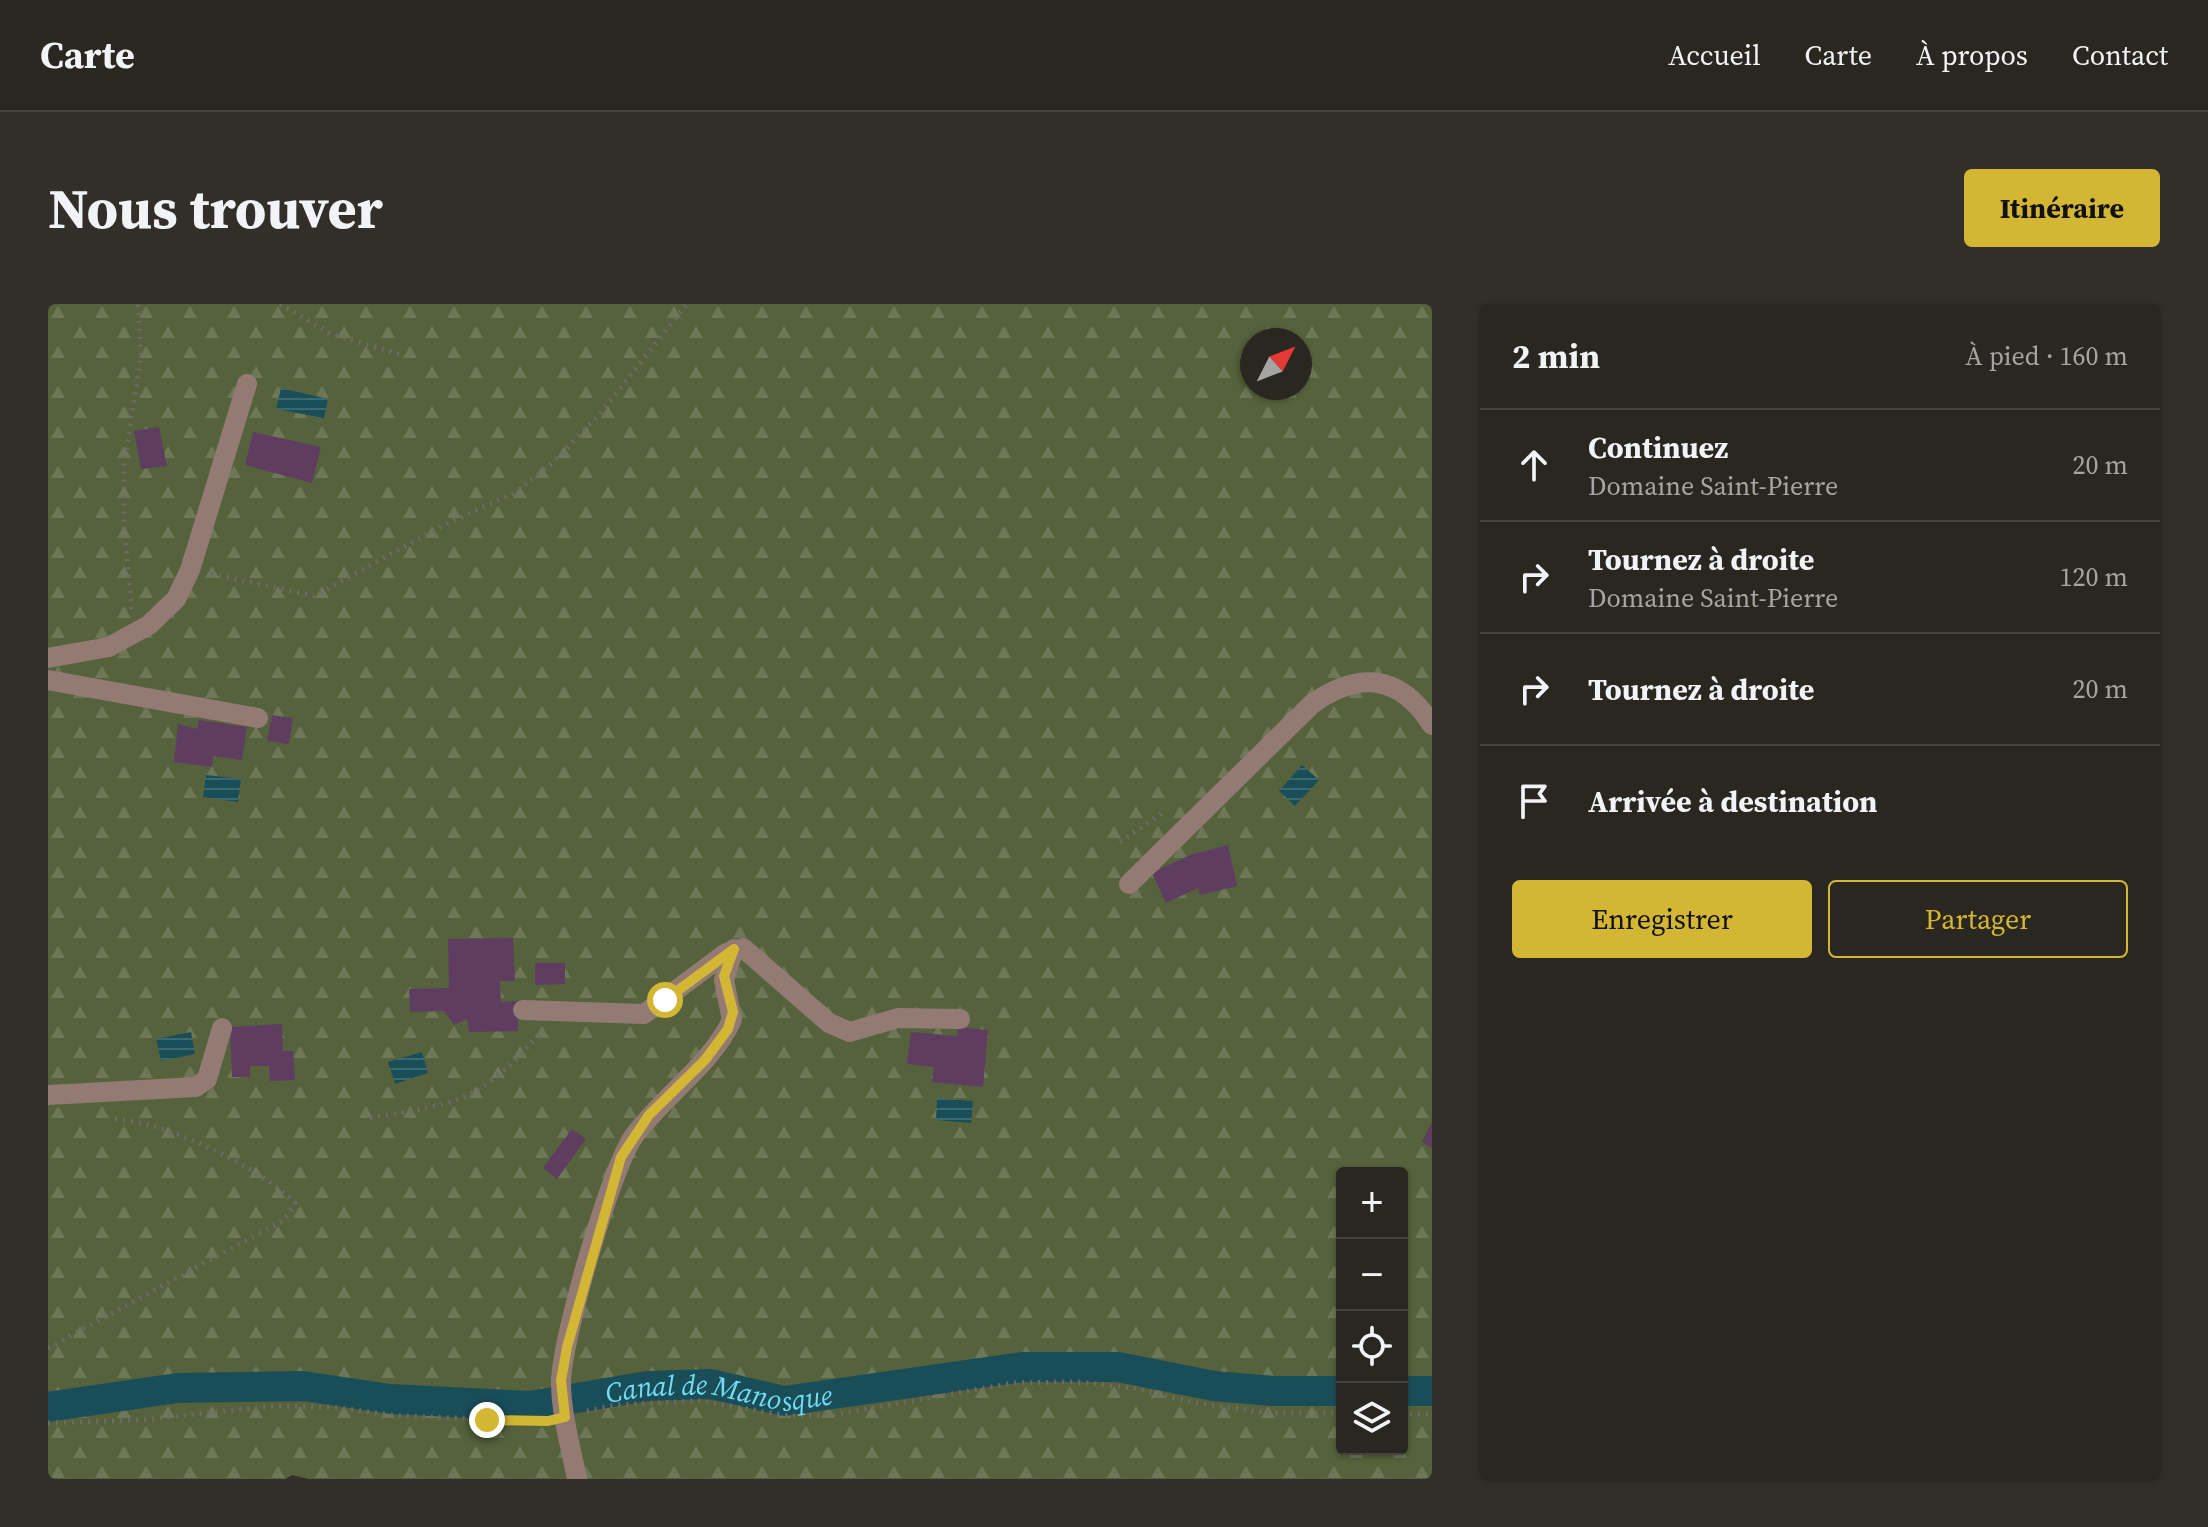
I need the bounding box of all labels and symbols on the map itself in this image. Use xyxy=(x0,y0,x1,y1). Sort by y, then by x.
north arrow xyxy=(1240,328,1312,400)
route start xyxy=(647,982,683,1018)
water label: Canal de Manosque xyxy=(602,1365,835,1420)
route end xyxy=(469,1402,505,1438)

